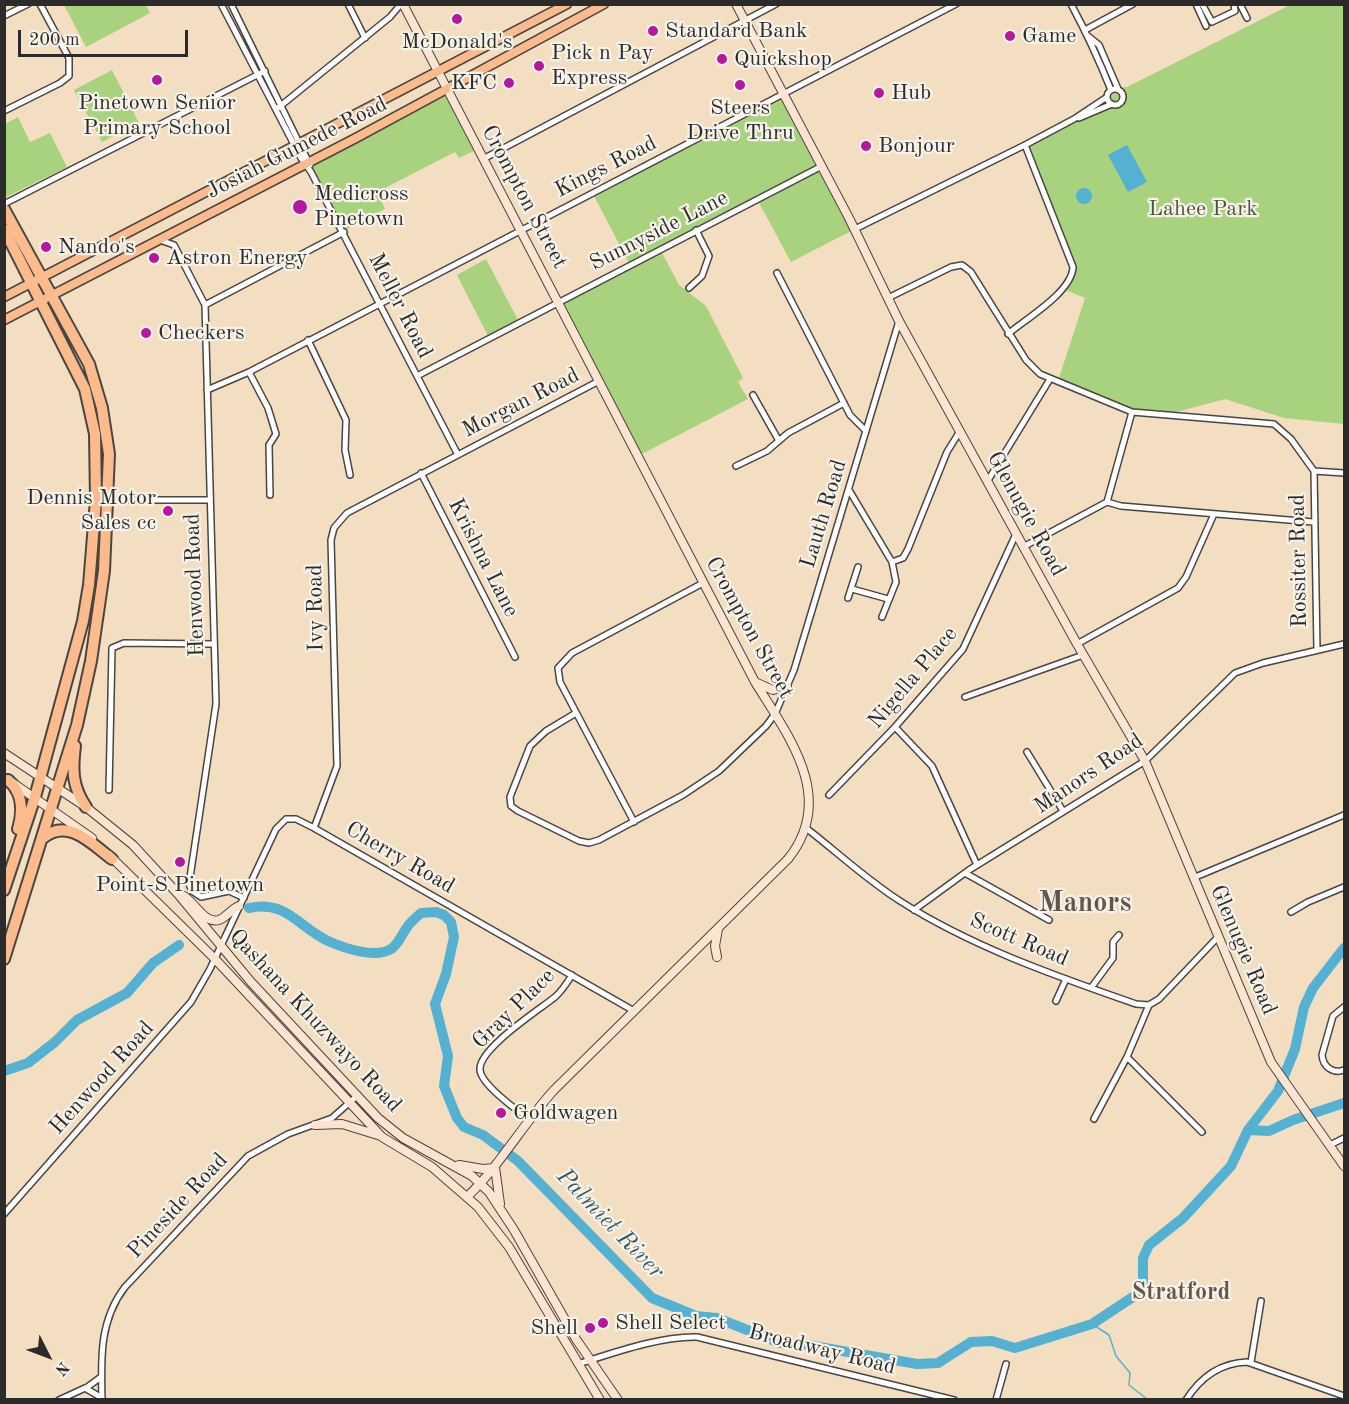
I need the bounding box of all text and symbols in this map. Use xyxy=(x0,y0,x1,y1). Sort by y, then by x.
marker: McDonald's xyxy=(450,12,464,26)
scale bar xyxy=(21,18,190,56)
place label: Standard Bank xyxy=(665,18,807,44)
place label: Game xyxy=(1022,23,1076,49)
marker: Standard Bank xyxy=(646,24,660,38)
place label: McDonald's xyxy=(401,29,513,55)
marker: Game xyxy=(1003,29,1017,43)
text: 200 m xyxy=(29,31,80,49)
place label: Pick n Pay Express xyxy=(551,40,653,92)
place label: Quickshop xyxy=(734,46,832,72)
marker: Quickshop xyxy=(715,52,729,66)
marker: Pick n Pay Express xyxy=(532,59,546,73)
place label: KFC xyxy=(451,70,497,96)
marker: Pinetown Senior Primary School xyxy=(150,73,164,87)
marker: KFC xyxy=(502,76,516,90)
marker: Steers Drive Thru xyxy=(733,78,747,92)
place label: Hub xyxy=(891,80,931,106)
marker: Hub xyxy=(872,86,886,100)
place label: Pinetown Senior Primary School xyxy=(78,90,236,142)
street label: Josiah Gumede Road xyxy=(202,91,392,205)
place label: Steers Drive Thru xyxy=(686,95,794,146)
street label: Crompton Street xyxy=(475,121,573,273)
street label: Kings Road xyxy=(551,130,661,204)
place label: Bonjour xyxy=(878,133,955,159)
marker: Bonjour xyxy=(859,139,873,153)
place label: Medicross Pinetown xyxy=(314,181,409,232)
street label: Sunnyside Lane xyxy=(585,185,733,277)
park label: Lahee Park xyxy=(1148,196,1258,222)
marker: Medicross Pinetown xyxy=(291,198,309,216)
place label: Nando's xyxy=(58,234,135,260)
marker: Nando's xyxy=(39,240,53,254)
place label: Astron Energy xyxy=(166,245,308,271)
street label: Meller Road xyxy=(362,249,438,363)
marker: Astron Energy xyxy=(147,251,161,265)
place label: Checkers xyxy=(158,320,245,346)
marker: Checkers xyxy=(139,326,153,340)
street label: Morgan Road xyxy=(458,362,584,444)
street label: Glenugie Road xyxy=(981,447,1071,581)
street label: Lauth Road xyxy=(795,456,853,572)
place label: Dennis Motor Sales cc xyxy=(26,485,156,536)
street label: Krishna Lane xyxy=(442,494,524,622)
street label: Rossiter Road xyxy=(1285,494,1313,628)
marker: Dennis Motor Sales cc xyxy=(161,504,175,518)
street label: Henwood Road xyxy=(179,513,211,657)
street label: Crompton Street xyxy=(699,552,799,704)
street label: Ivy Road xyxy=(302,564,330,652)
street label: Nigella Place xyxy=(863,622,963,734)
street label: Manors Road xyxy=(1029,728,1149,820)
street label: Cherry Road xyxy=(341,816,459,900)
marker: Point-S Pinetown xyxy=(173,855,187,869)
place label: Point-S Pinetown xyxy=(96,872,264,898)
street label: Glenugie Road xyxy=(1204,881,1282,1019)
district label: Manors xyxy=(1038,887,1132,921)
street label: Scott Road xyxy=(966,907,1072,973)
street label: Qashana Khuzwayo Road xyxy=(223,924,407,1118)
street label: Gray Place xyxy=(467,963,561,1055)
street label: Henwood Road xyxy=(44,1016,160,1140)
place label: Goldwagen xyxy=(513,1100,618,1126)
marker: Goldwagen xyxy=(494,1106,508,1120)
street label: Pineside Road xyxy=(122,1148,234,1264)
water label: Palmiet River xyxy=(550,1163,670,1285)
district label: Stratford xyxy=(1132,1279,1230,1307)
place label: Shell Select xyxy=(615,1310,726,1336)
place label: Shell xyxy=(530,1315,578,1341)
marker: Shell Select xyxy=(596,1316,610,1330)
street label: Broadway Road xyxy=(745,1319,899,1381)
marker: Shell xyxy=(583,1321,597,1335)
north arrow xyxy=(18,1326,78,1386)
text: N xyxy=(51,1358,71,1378)

